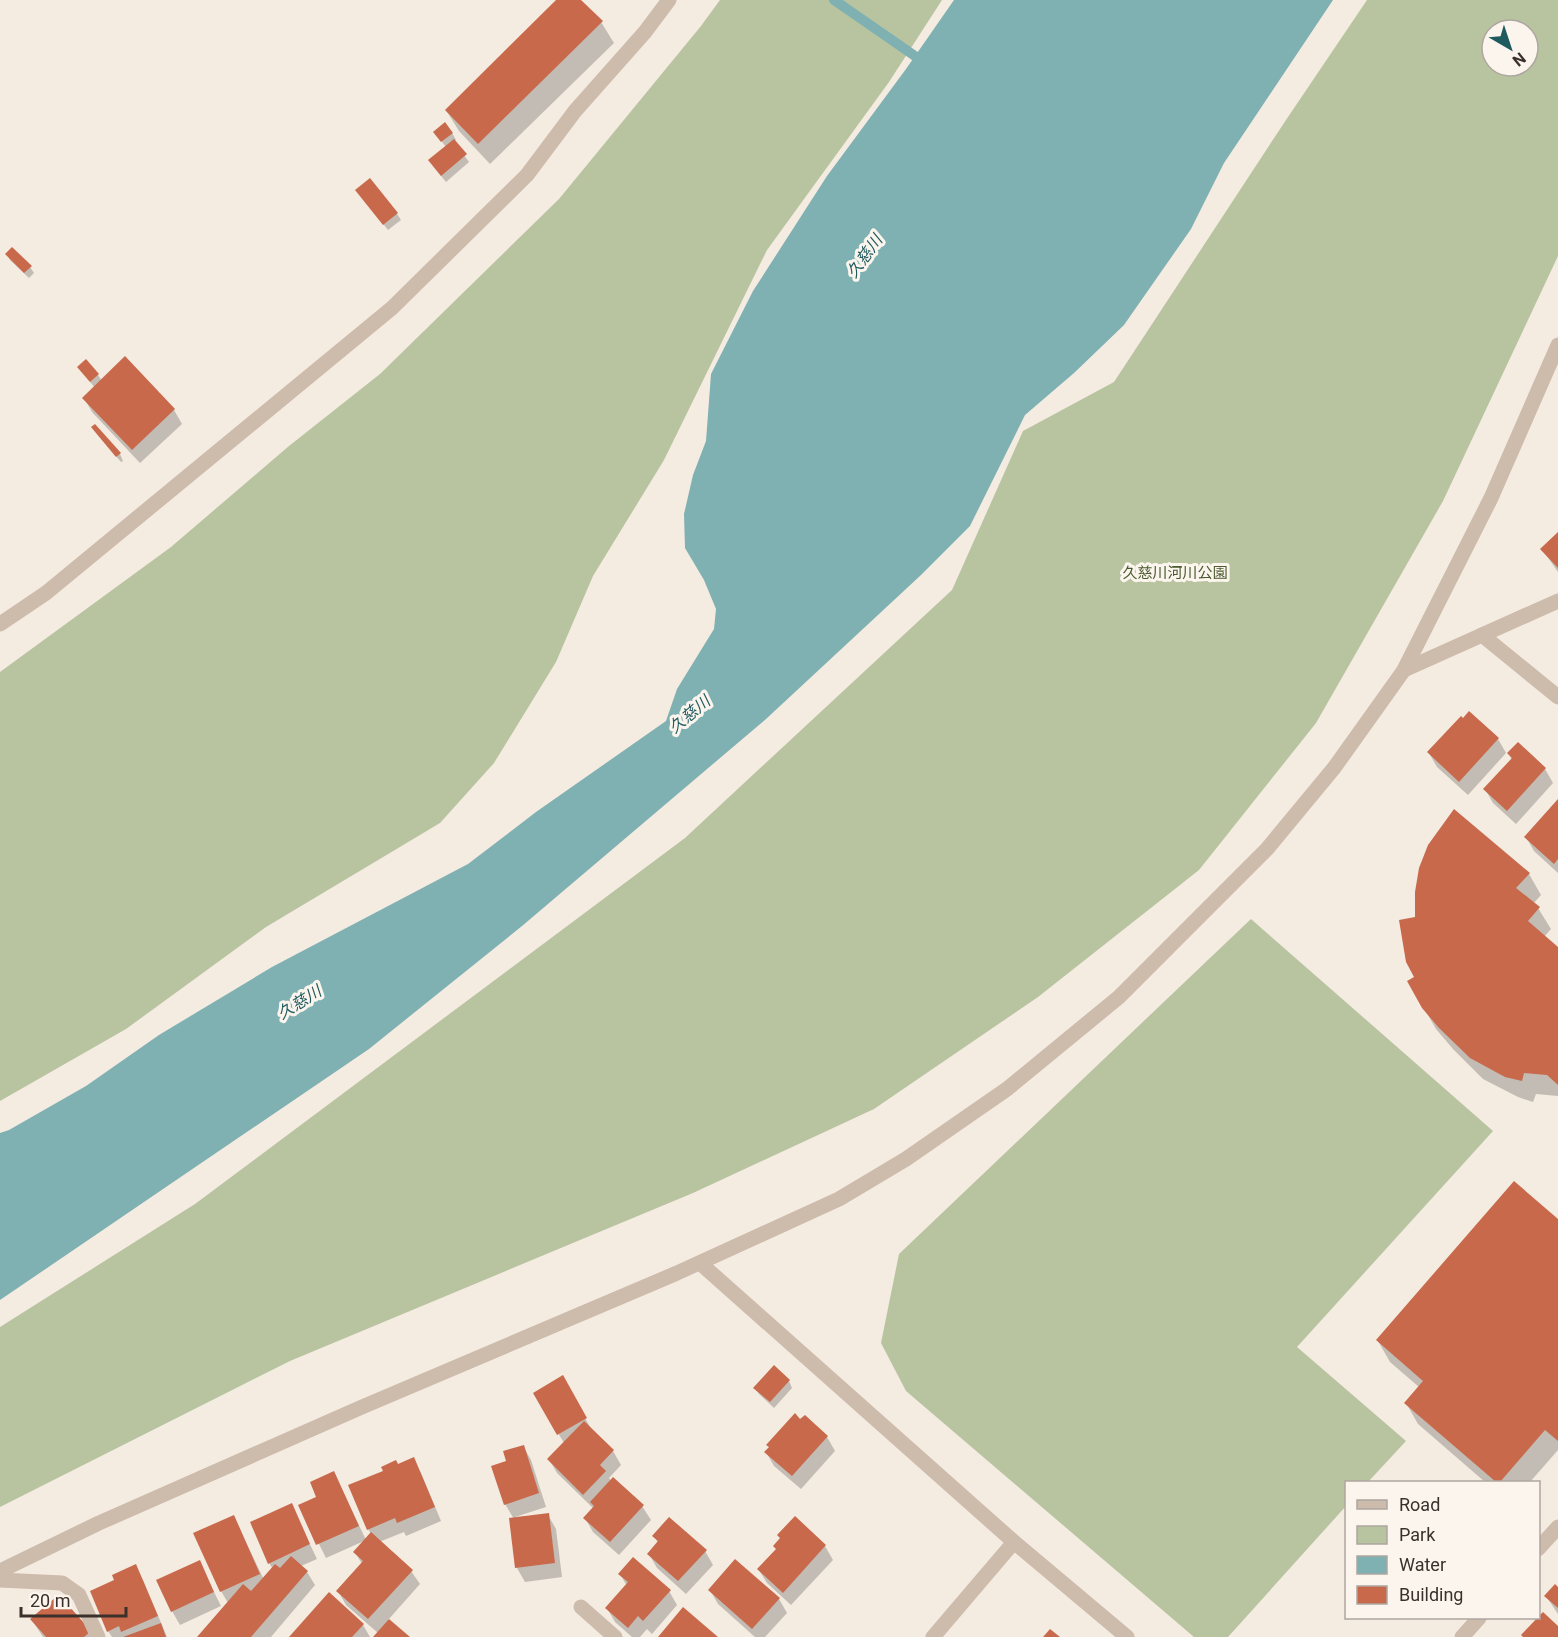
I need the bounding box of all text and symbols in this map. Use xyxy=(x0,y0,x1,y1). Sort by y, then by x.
north arrow xyxy=(1480,18,1540,78)
text: N xyxy=(1509,48,1529,70)
water label: 久慈川 xyxy=(843,230,887,281)
park label: 久慈川河川公園 xyxy=(1122,564,1228,582)
water label: 久慈川 xyxy=(665,690,715,737)
water label: 久慈川 xyxy=(274,981,326,1023)
legend xyxy=(1345,1481,1540,1619)
text: Road xyxy=(1399,1494,1440,1515)
text: Park xyxy=(1399,1524,1436,1545)
text: Water xyxy=(1399,1554,1446,1575)
scale bar xyxy=(21,1580,126,1618)
text: Building xyxy=(1399,1584,1463,1605)
text: 20 m xyxy=(30,1590,70,1611)

